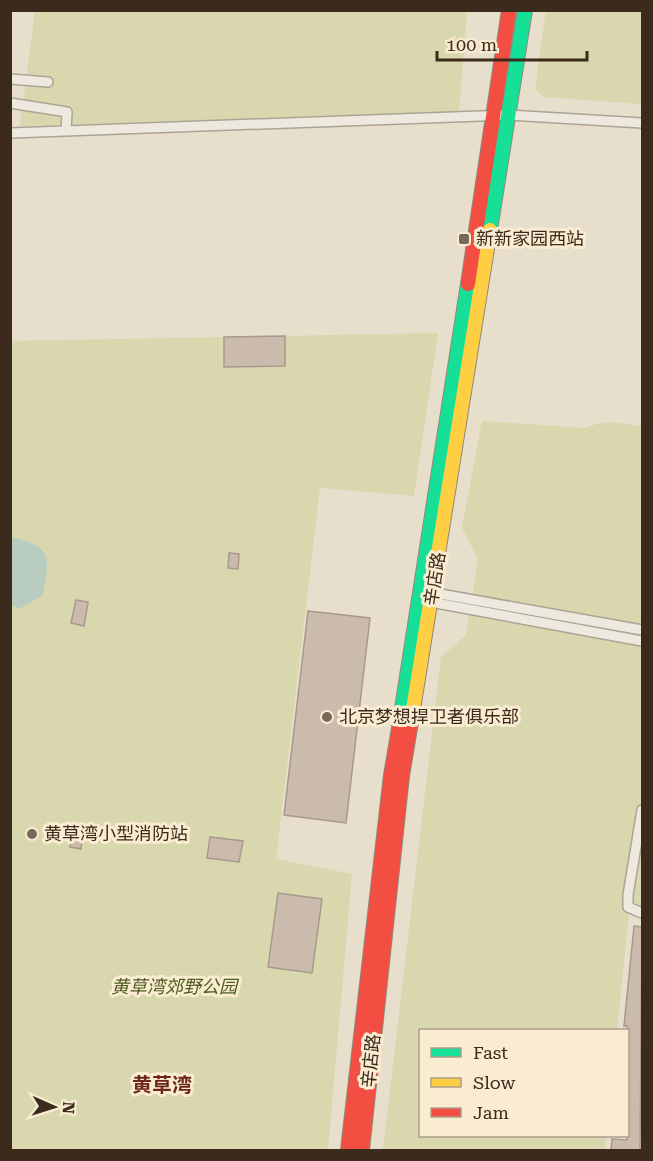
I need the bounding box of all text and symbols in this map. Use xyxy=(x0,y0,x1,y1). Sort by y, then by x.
scale bar xyxy=(437,24,587,62)
text: 100 m xyxy=(446,34,497,55)
place label: 新新家园西站 xyxy=(476,228,584,249)
marker: 新新家园西站 xyxy=(457,232,471,246)
street label: 辛店路 xyxy=(420,551,449,607)
place label: 北京梦想捍卫者俱乐部 xyxy=(339,706,519,727)
marker: 北京梦想捍卫者俱乐部 xyxy=(320,710,334,724)
place label: 黄草湾小型消防站 xyxy=(44,823,188,844)
marker: 黄草湾小型消防站 xyxy=(25,827,39,841)
park label: 黄草湾郊野公园 xyxy=(111,976,240,997)
legend xyxy=(419,1029,629,1137)
street label: 辛店路 xyxy=(357,1033,384,1089)
text: Fast xyxy=(473,1042,508,1063)
text: Slow xyxy=(473,1072,515,1093)
district label: 黄草湾 xyxy=(132,1073,192,1097)
north arrow xyxy=(24,1077,84,1137)
text: N xyxy=(59,1101,78,1114)
text: Jam xyxy=(473,1102,509,1123)

